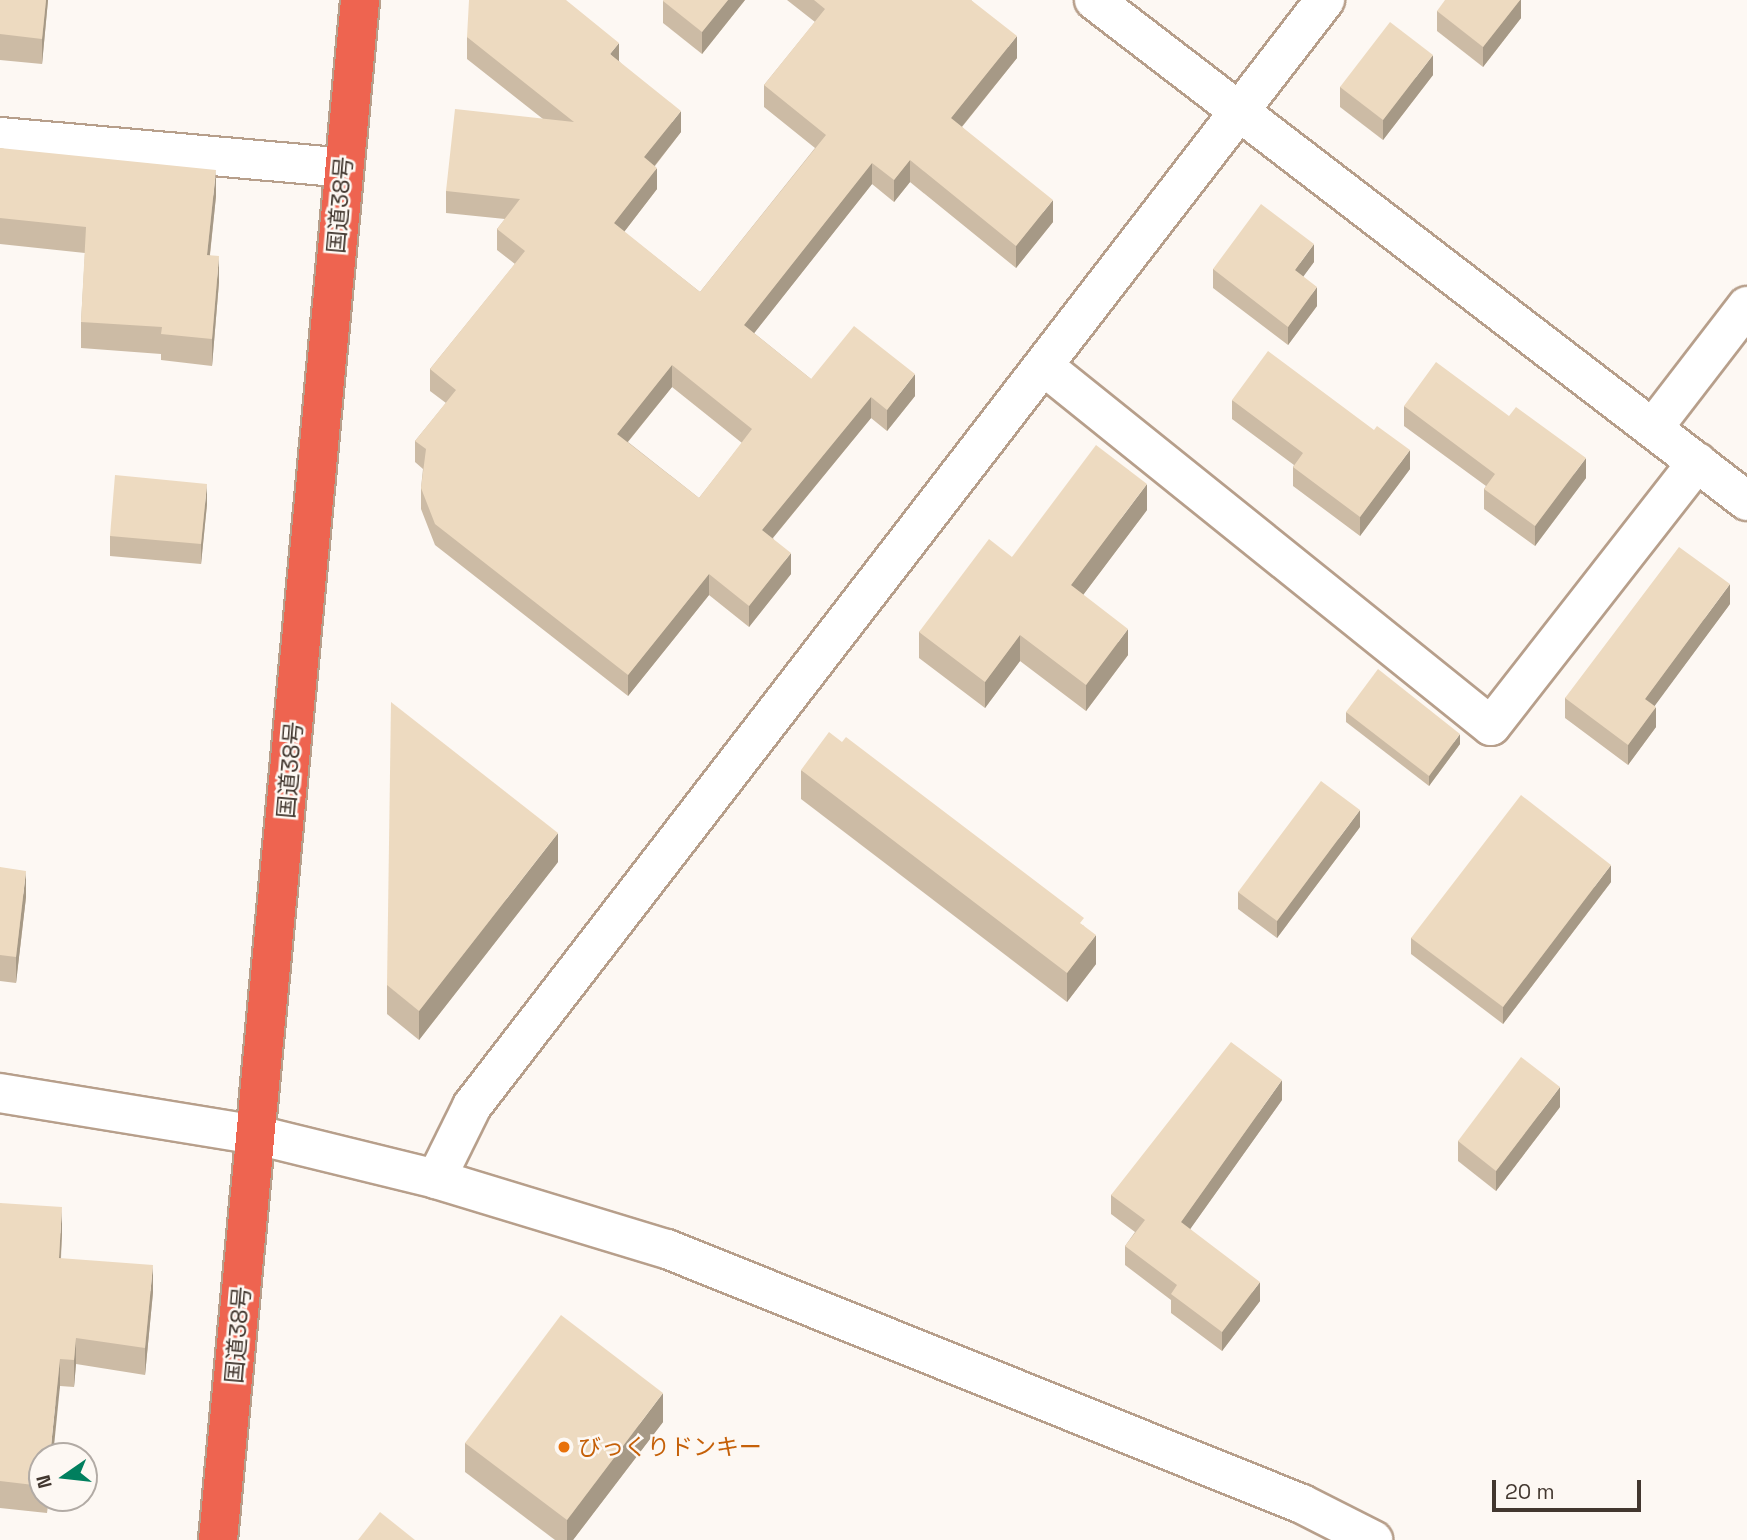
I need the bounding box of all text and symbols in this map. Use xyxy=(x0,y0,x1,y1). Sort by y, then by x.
street label: 国道38号 xyxy=(322,155,358,255)
street label: 国道38号 xyxy=(272,720,308,820)
street label: 国道38号 xyxy=(220,1285,256,1385)
place label: びっくりドンキー xyxy=(578,1433,762,1461)
marker: びっくりドンキー xyxy=(556,1439,572,1455)
north arrow xyxy=(28,1442,98,1512)
scale bar xyxy=(1495,1466,1644,1510)
text: N xyxy=(30,1473,58,1491)
text: 20 m xyxy=(1505,1478,1555,1505)

